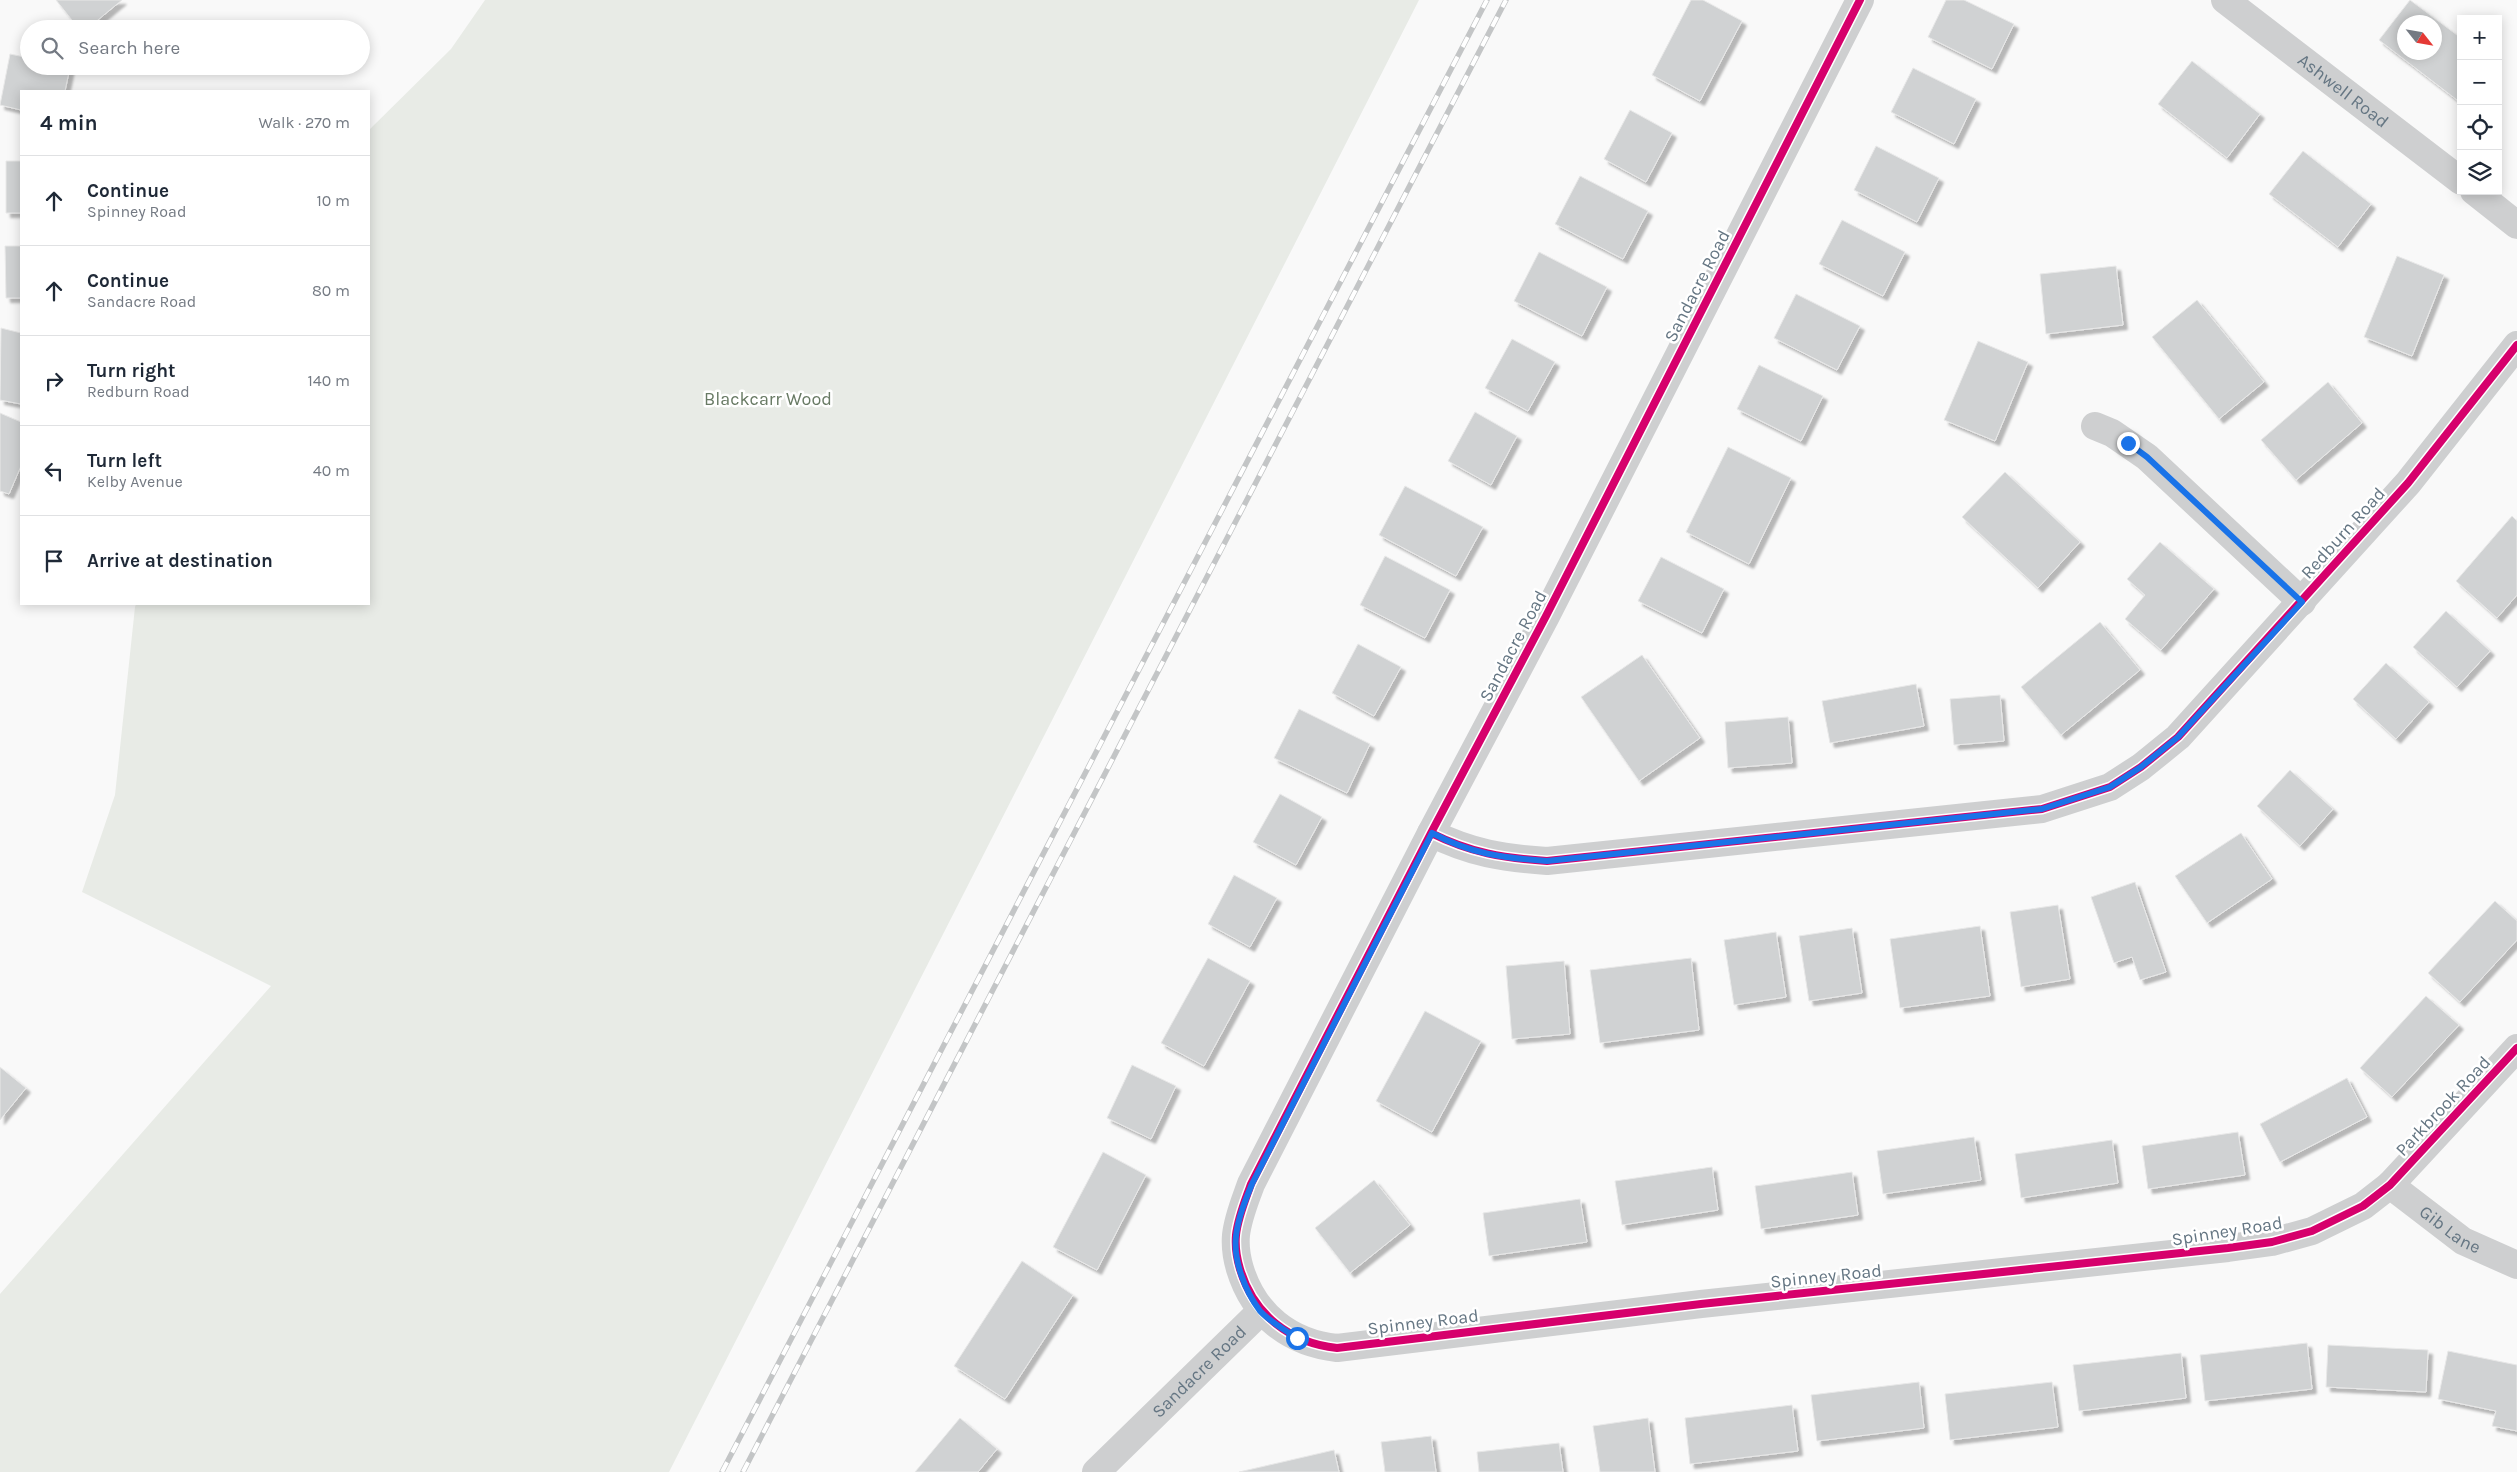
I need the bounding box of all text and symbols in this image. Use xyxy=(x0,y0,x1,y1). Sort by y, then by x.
north arrow xyxy=(2397,15,2442,60)
map controls xyxy=(2457,15,2502,195)
button: + xyxy=(2457,15,2502,60)
search box xyxy=(20,20,370,75)
icon: search xyxy=(38,34,66,62)
text: Search here xyxy=(78,37,180,59)
street label: Ashwell Road xyxy=(2293,49,2393,133)
button: − xyxy=(2457,60,2502,105)
button: locate xyxy=(2457,105,2502,150)
text: 4 min xyxy=(40,111,98,135)
text: Walk · 270 m xyxy=(258,113,350,132)
button: layers xyxy=(2457,150,2502,195)
text: Continue xyxy=(87,180,169,202)
icon: ahead xyxy=(40,187,68,215)
text: 10 m xyxy=(316,191,350,210)
text: Spinney Road xyxy=(87,202,186,221)
street label: Sandacre Road xyxy=(1659,226,1735,346)
text: Continue xyxy=(87,270,169,292)
icon: ahead xyxy=(40,277,68,305)
text: 80 m xyxy=(312,281,350,300)
text: Sandacre Road xyxy=(87,292,196,311)
text: Turn right xyxy=(87,360,176,382)
icon: right xyxy=(40,367,68,395)
text: 140 m xyxy=(308,371,350,390)
text: Redburn Road xyxy=(87,382,190,401)
park label: Blackcarr Wood xyxy=(704,388,832,410)
route end xyxy=(2117,432,2140,455)
text: Turn left xyxy=(87,450,162,472)
icon: left xyxy=(40,457,68,485)
text: 40 m xyxy=(313,461,350,480)
text: Kelby Avenue xyxy=(87,472,183,491)
street label: Redburn Road xyxy=(2296,483,2390,583)
icon: arrive xyxy=(40,547,68,575)
text: Arrive at destination xyxy=(87,550,273,572)
street label: Sandacre Road xyxy=(1474,587,1552,705)
street label: Parkbrook Road xyxy=(2391,1051,2495,1161)
street label: Gib Lane xyxy=(2415,1200,2484,1258)
street label: Spinney Road xyxy=(2170,1211,2284,1251)
street label: Spinney Road xyxy=(1769,1259,1883,1293)
street label: Spinney Road xyxy=(1366,1304,1480,1340)
street label: Sandacre Road xyxy=(1147,1321,1251,1422)
route start xyxy=(1286,1327,1309,1350)

